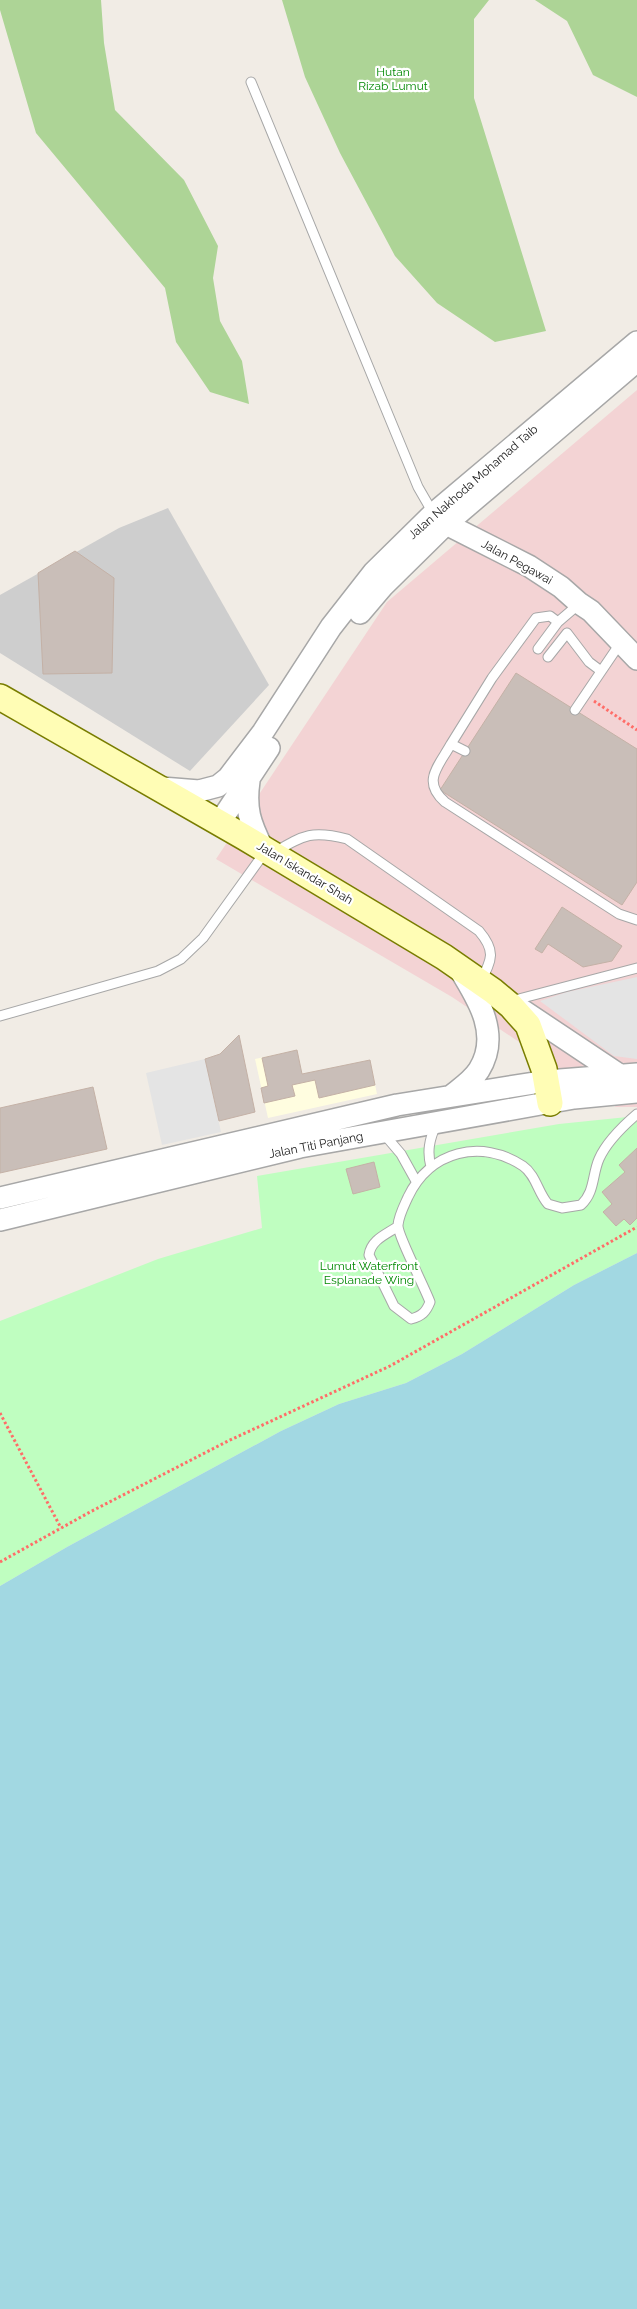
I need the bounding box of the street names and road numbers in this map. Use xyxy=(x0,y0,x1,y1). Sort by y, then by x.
street label: Jalan Nakhoda Mohamad Taib xyxy=(405,422,541,542)
street label: Jalan Pegawai xyxy=(479,537,555,587)
street label: Jalan Iskandar Shah xyxy=(254,839,356,907)
street label: Jalan Titi Panjang xyxy=(268,1129,364,1161)

